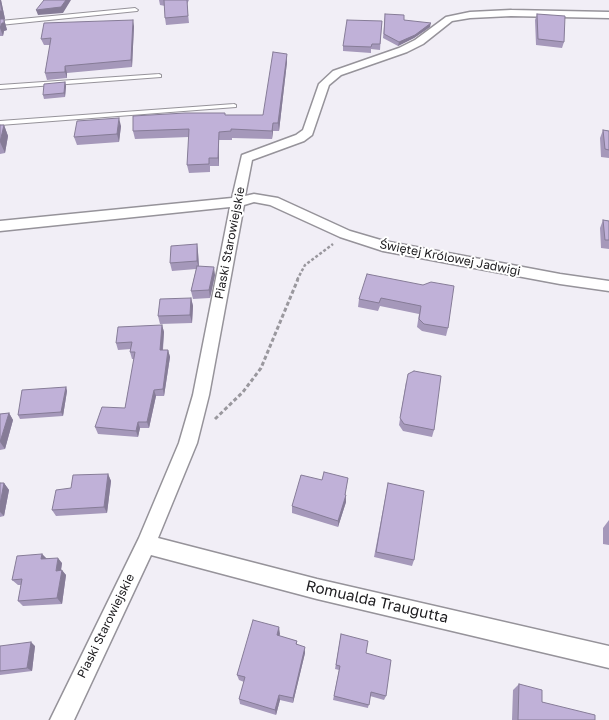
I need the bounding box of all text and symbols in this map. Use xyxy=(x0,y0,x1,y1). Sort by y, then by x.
street label: Piaski Starowiejskie xyxy=(212,186,248,300)
street label: Świętej Królowej Jadwigi xyxy=(378,237,522,279)
street label: Piaski Starowiejskie xyxy=(74,571,138,681)
street label: Romualda Traugutta xyxy=(304,577,450,627)

